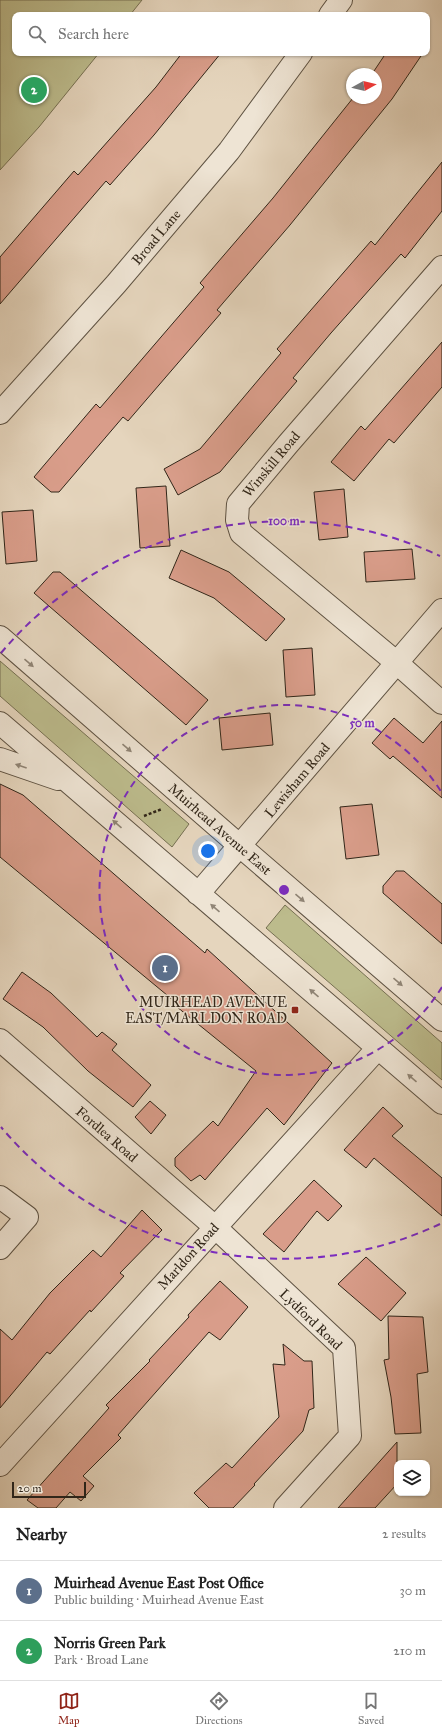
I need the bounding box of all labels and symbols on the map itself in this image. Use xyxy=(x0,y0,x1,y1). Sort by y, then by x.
north arrow xyxy=(346,68,382,104)
pin: 2 xyxy=(21,75,47,105)
street label: Broad Lane xyxy=(128,206,185,269)
street label: Winskill Road xyxy=(239,428,304,501)
text: 100 m xyxy=(268,514,301,528)
one-way arrow xyxy=(24,658,35,667)
text: 50 m xyxy=(349,716,376,730)
street label: Lewisham Road xyxy=(261,739,334,821)
one-way arrow xyxy=(122,744,133,753)
one-way arrow xyxy=(15,763,27,769)
street label: Muirhead Avenue East xyxy=(165,780,275,879)
one-way arrow xyxy=(112,819,122,828)
your location xyxy=(198,841,218,861)
centre of rings xyxy=(277,883,291,897)
one-way arrow xyxy=(294,893,305,902)
one-way arrow xyxy=(210,904,221,913)
pin: 1 xyxy=(152,953,178,983)
one-way arrow xyxy=(393,978,404,987)
one-way arrow xyxy=(308,989,319,998)
place label: MUIRHEAD AVENUE EAST/MARLDON ROAD xyxy=(125,994,287,1027)
marker: MUIRHEAD AVENUE EAST/MARLDON ROAD xyxy=(290,1005,300,1015)
one-way arrow xyxy=(407,1074,418,1083)
street label: Fordlea Road xyxy=(72,1103,141,1166)
street label: Marldon Road xyxy=(154,1219,223,1293)
street label: Lydford Road xyxy=(276,1285,345,1353)
scale bar xyxy=(12,1480,86,1499)

